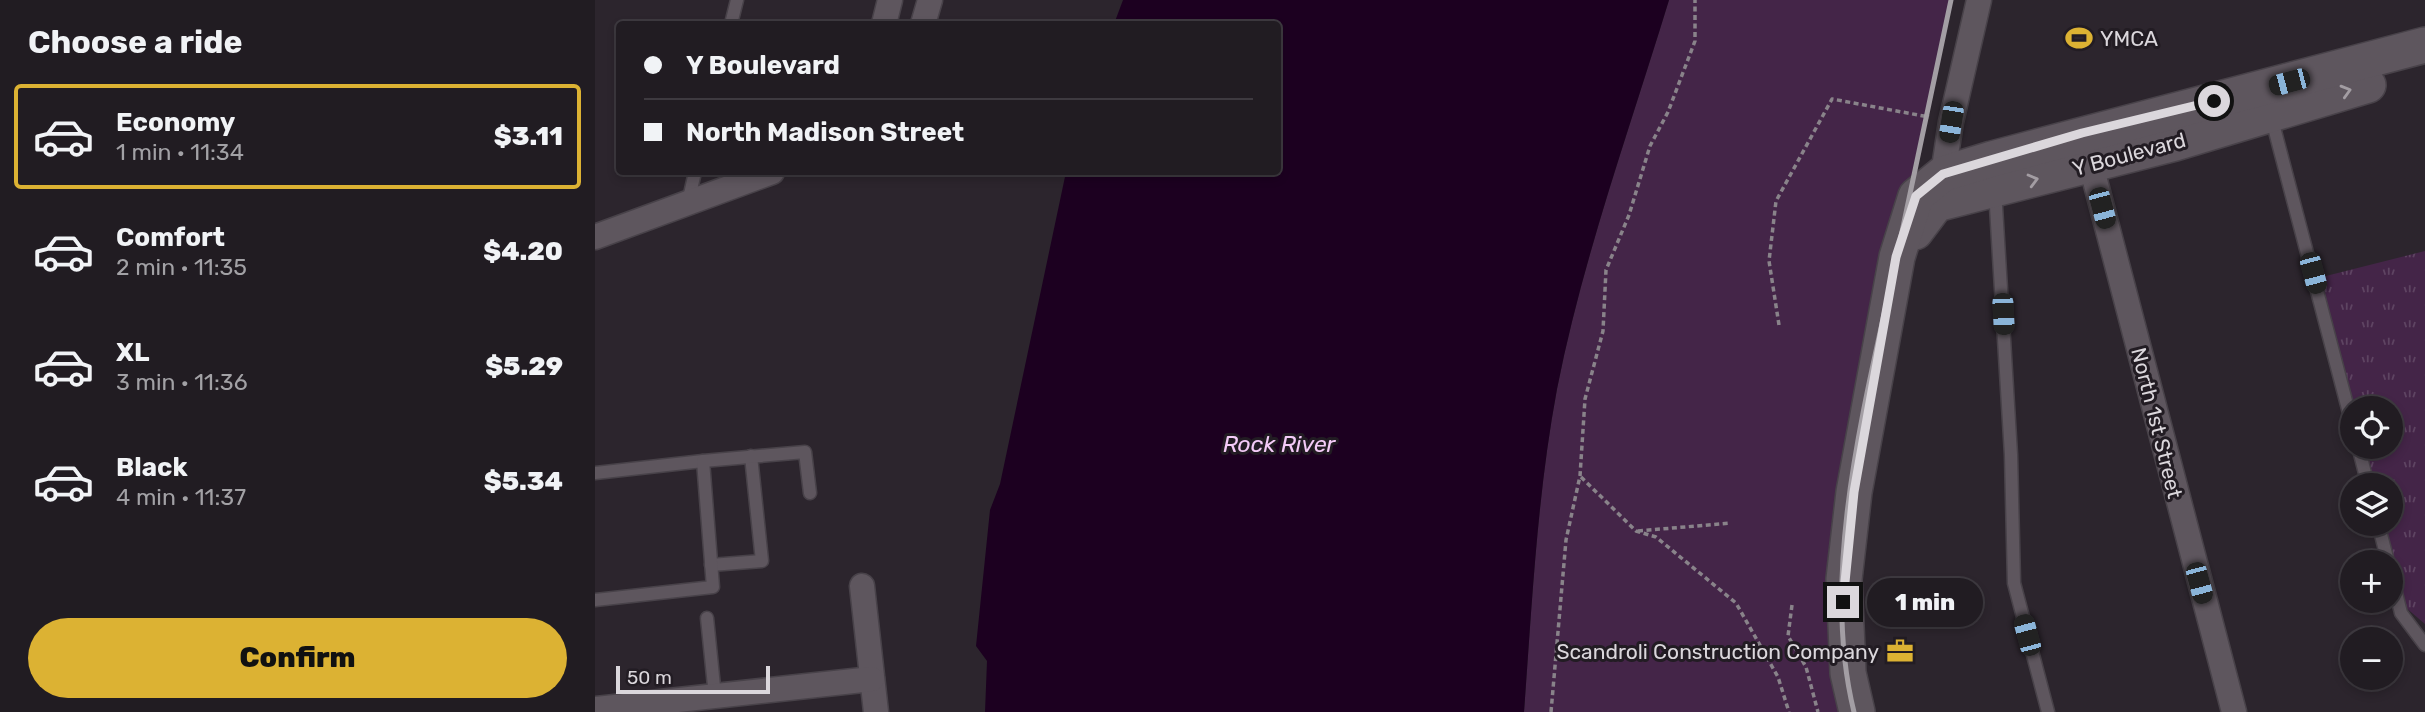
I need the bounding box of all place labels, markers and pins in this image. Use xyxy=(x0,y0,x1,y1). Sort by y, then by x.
sports icon: YMCA xyxy=(2064,23,2094,53)
place label: YMCA xyxy=(2100,26,2158,51)
office icon: Scandroli Construction Company xyxy=(1885,636,1915,666)
place label: Scandroli Construction Company xyxy=(1556,639,1879,664)

